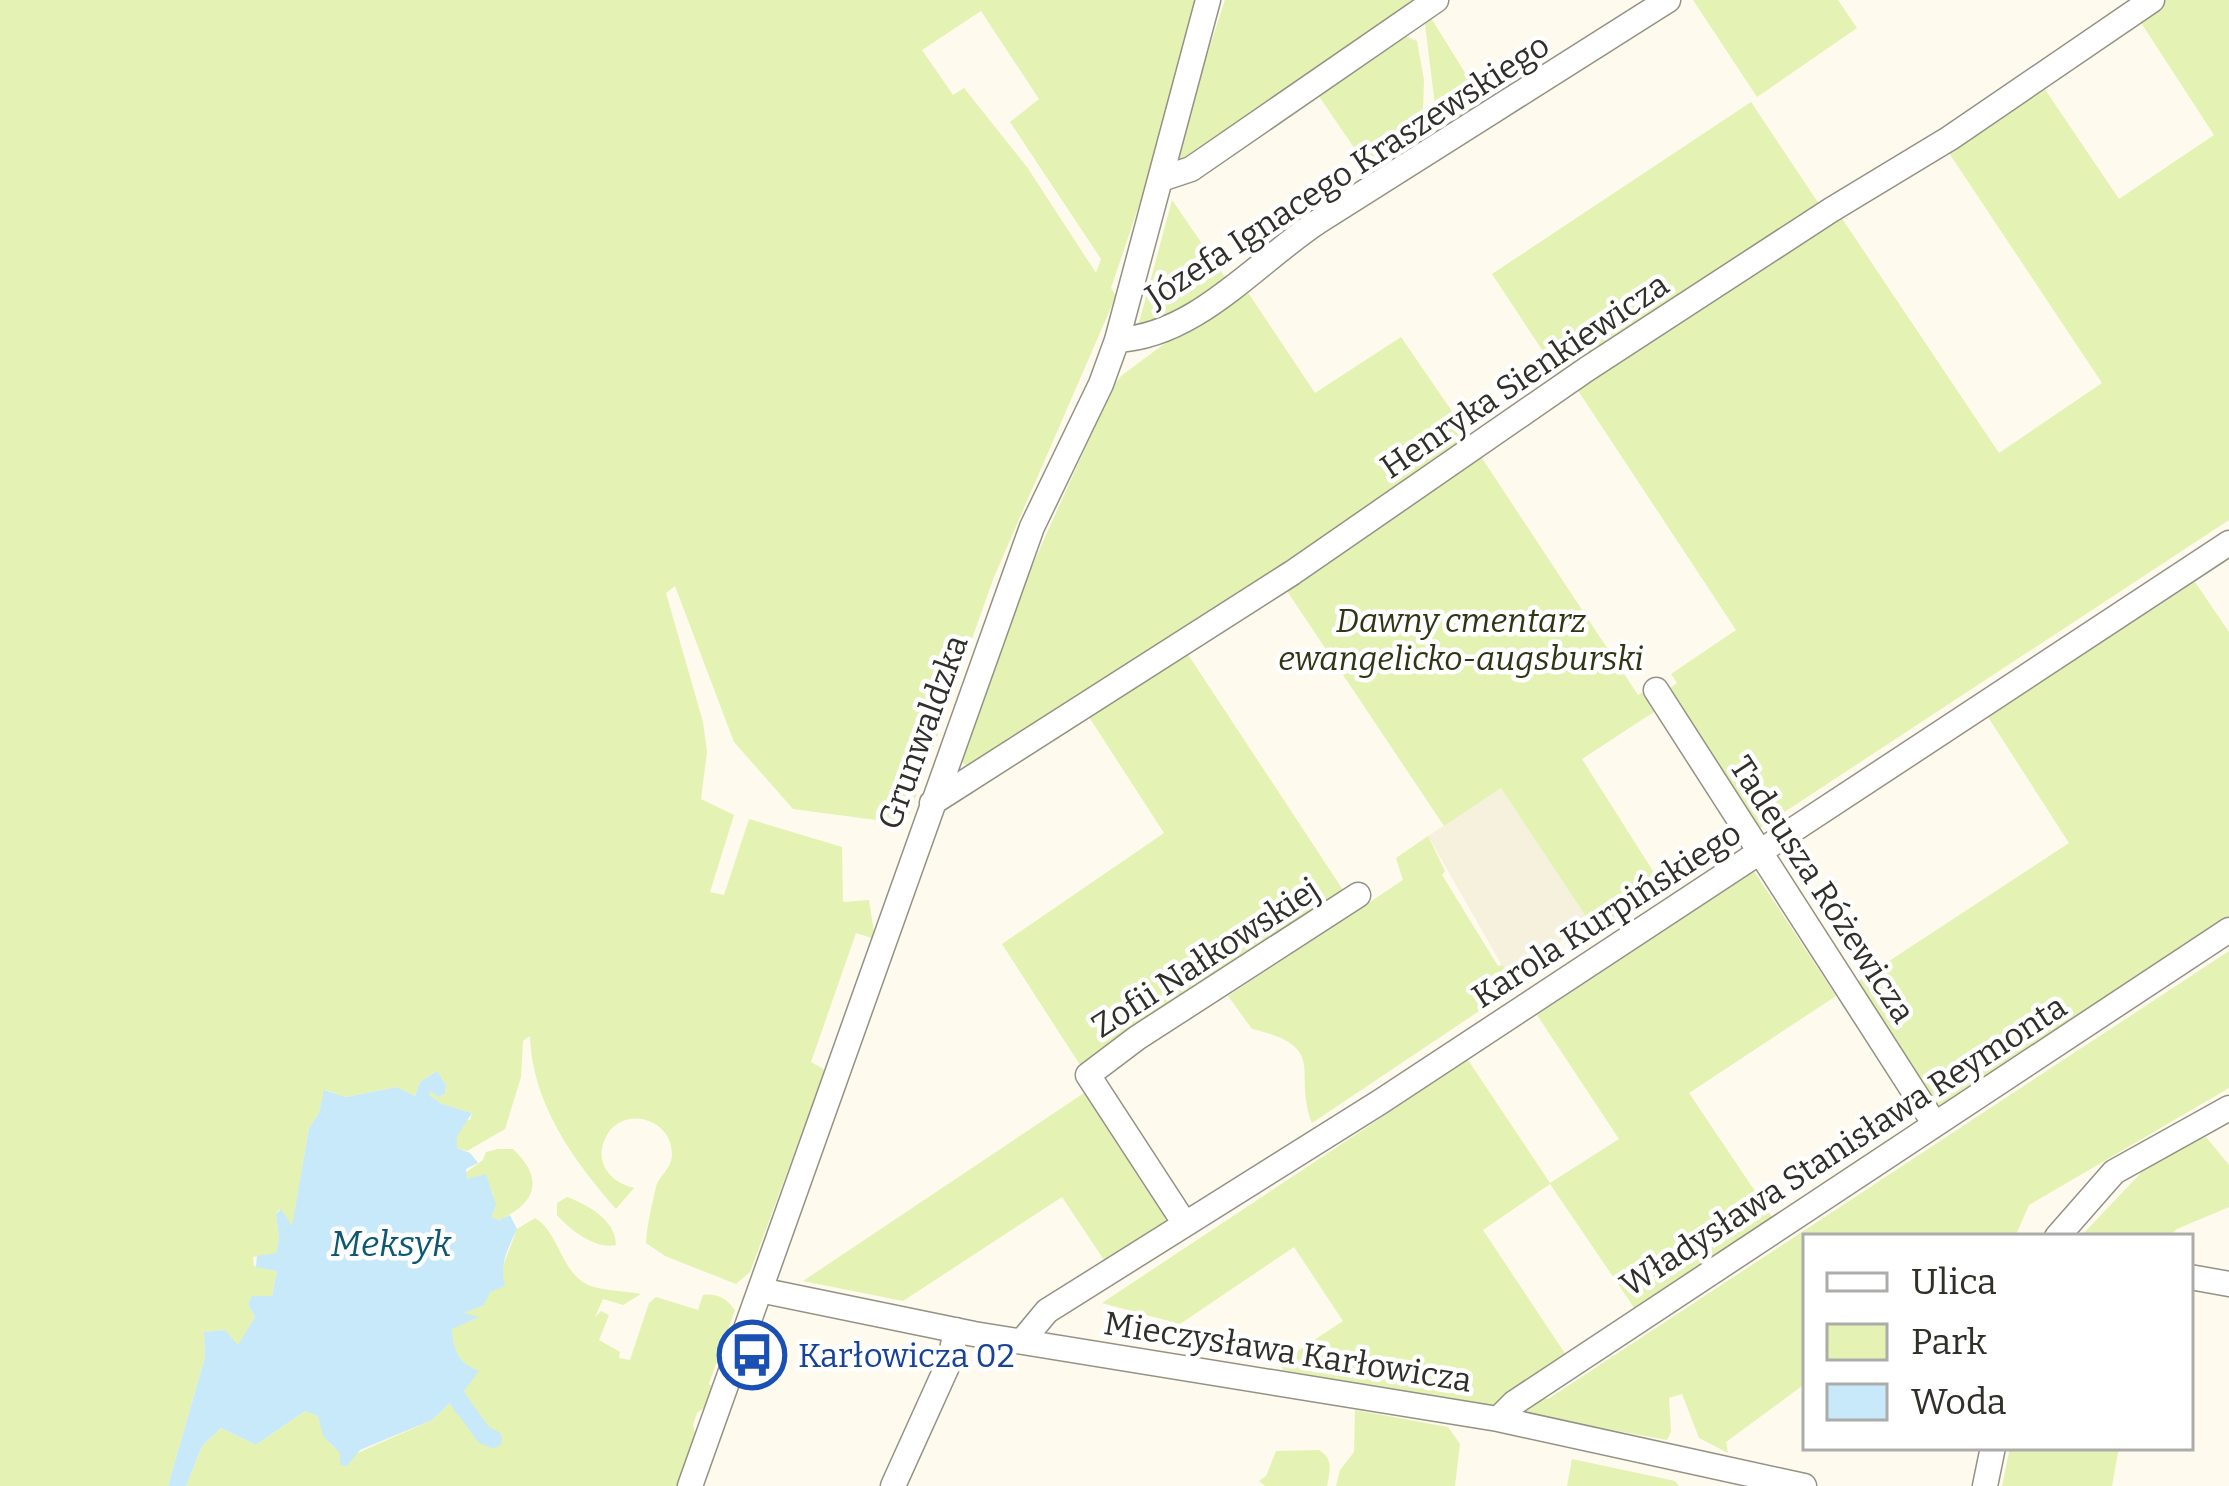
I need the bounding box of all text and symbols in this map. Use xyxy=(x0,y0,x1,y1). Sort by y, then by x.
street label: Józefa Ignacego Kraszewskiego xyxy=(1137,25,1557,317)
street label: Henryka Sienkiewicza xyxy=(1373,264,1676,487)
park label: Dawny cmentarz ewangelicko-augsburski xyxy=(1278,601,1644,679)
street label: Grunwaldzka xyxy=(869,630,977,835)
street label: Tadeusza Różewicza xyxy=(1721,749,1923,1030)
street label: Karola Kurpińskiego xyxy=(1465,813,1749,1017)
street label: Zofii Nałkowskiej xyxy=(1084,869,1327,1046)
street label: Władysława Stanisława Reymonta xyxy=(1613,986,2074,1305)
water label: Meksyk xyxy=(330,1222,452,1266)
legend xyxy=(1803,1234,2193,1450)
text: Ulica xyxy=(1911,1260,1997,1304)
street label: Mieczysława Karłowicza xyxy=(1101,1303,1474,1401)
bus stop icon: Karłowicza 02 xyxy=(717,1320,787,1390)
text: Park xyxy=(1911,1320,1988,1364)
place label: Karłowicza 02 xyxy=(798,1336,1015,1376)
text: Woda xyxy=(1911,1380,2007,1424)

